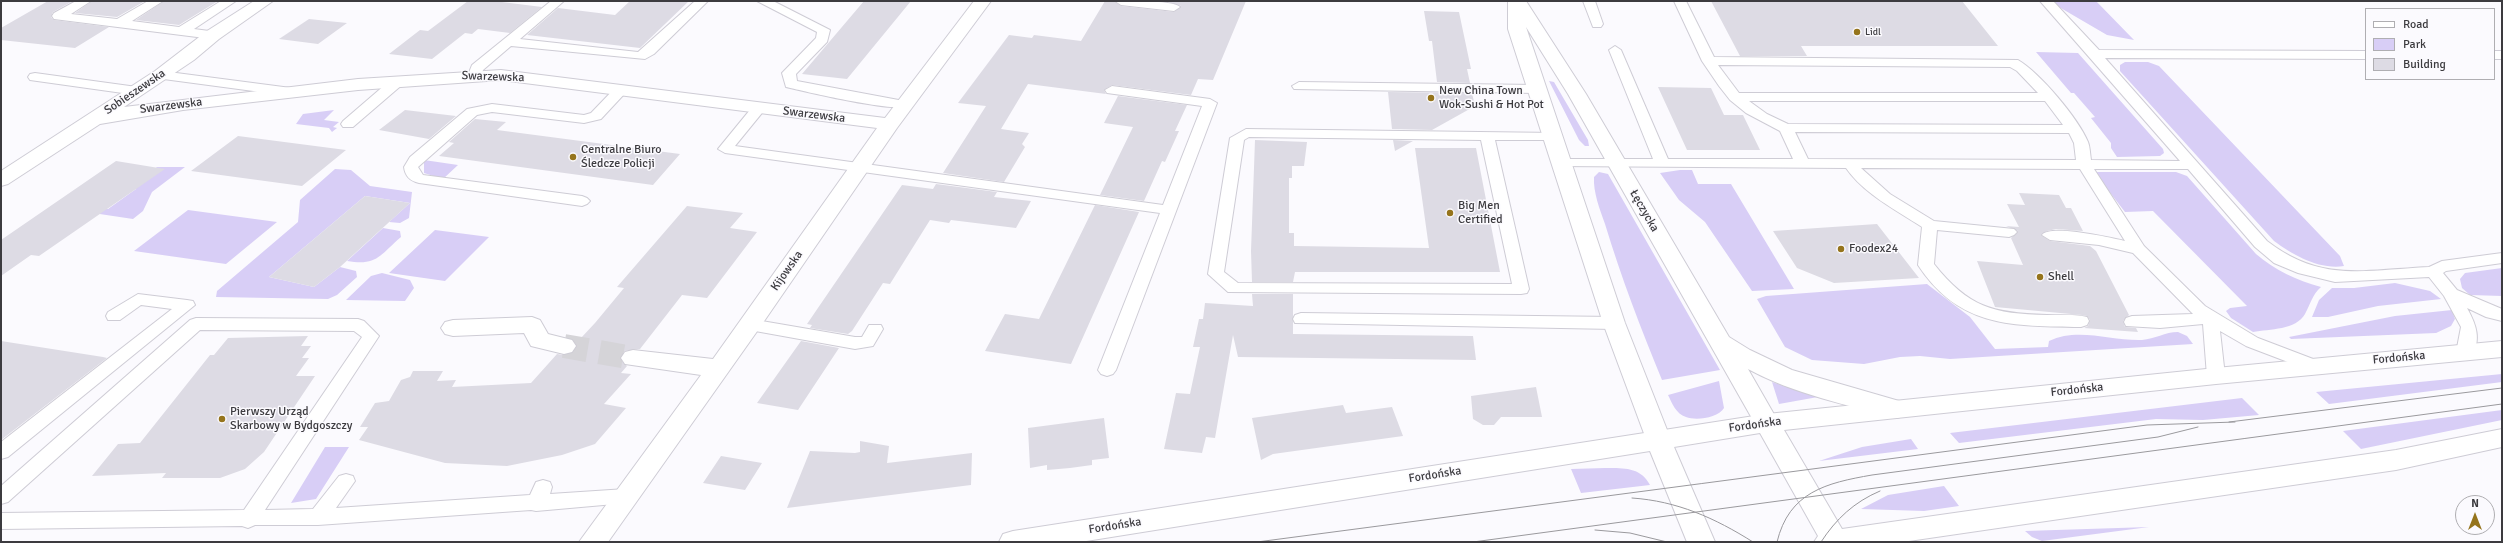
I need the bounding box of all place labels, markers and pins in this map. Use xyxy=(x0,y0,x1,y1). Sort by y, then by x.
place label: Lidl xyxy=(1865,26,1881,38)
marker: Lidl xyxy=(1852,27,1862,37)
place label: New China Town Wok-Sushi & Hot Pot xyxy=(1439,84,1544,112)
marker: New China Town Wok-Sushi & Hot Pot xyxy=(1426,93,1436,103)
place label: Centralne Biuro Śledcze Policji xyxy=(581,143,662,171)
marker: Centralne Biuro Śledcze Policji xyxy=(568,152,578,162)
place label: Big Men Certified xyxy=(1458,199,1503,227)
marker: Big Men Certified xyxy=(1445,208,1455,218)
place label: Foodex24 xyxy=(1849,242,1898,256)
marker: Foodex24 xyxy=(1836,244,1846,254)
place label: Shell xyxy=(2048,270,2074,284)
marker: Shell xyxy=(2035,272,2045,282)
place label: Pierwszy Urząd Skarbowy w Bydgoszczy xyxy=(230,405,352,433)
marker: Pierwszy Urząd Skarbowy w Bydgoszczy xyxy=(217,414,227,424)

